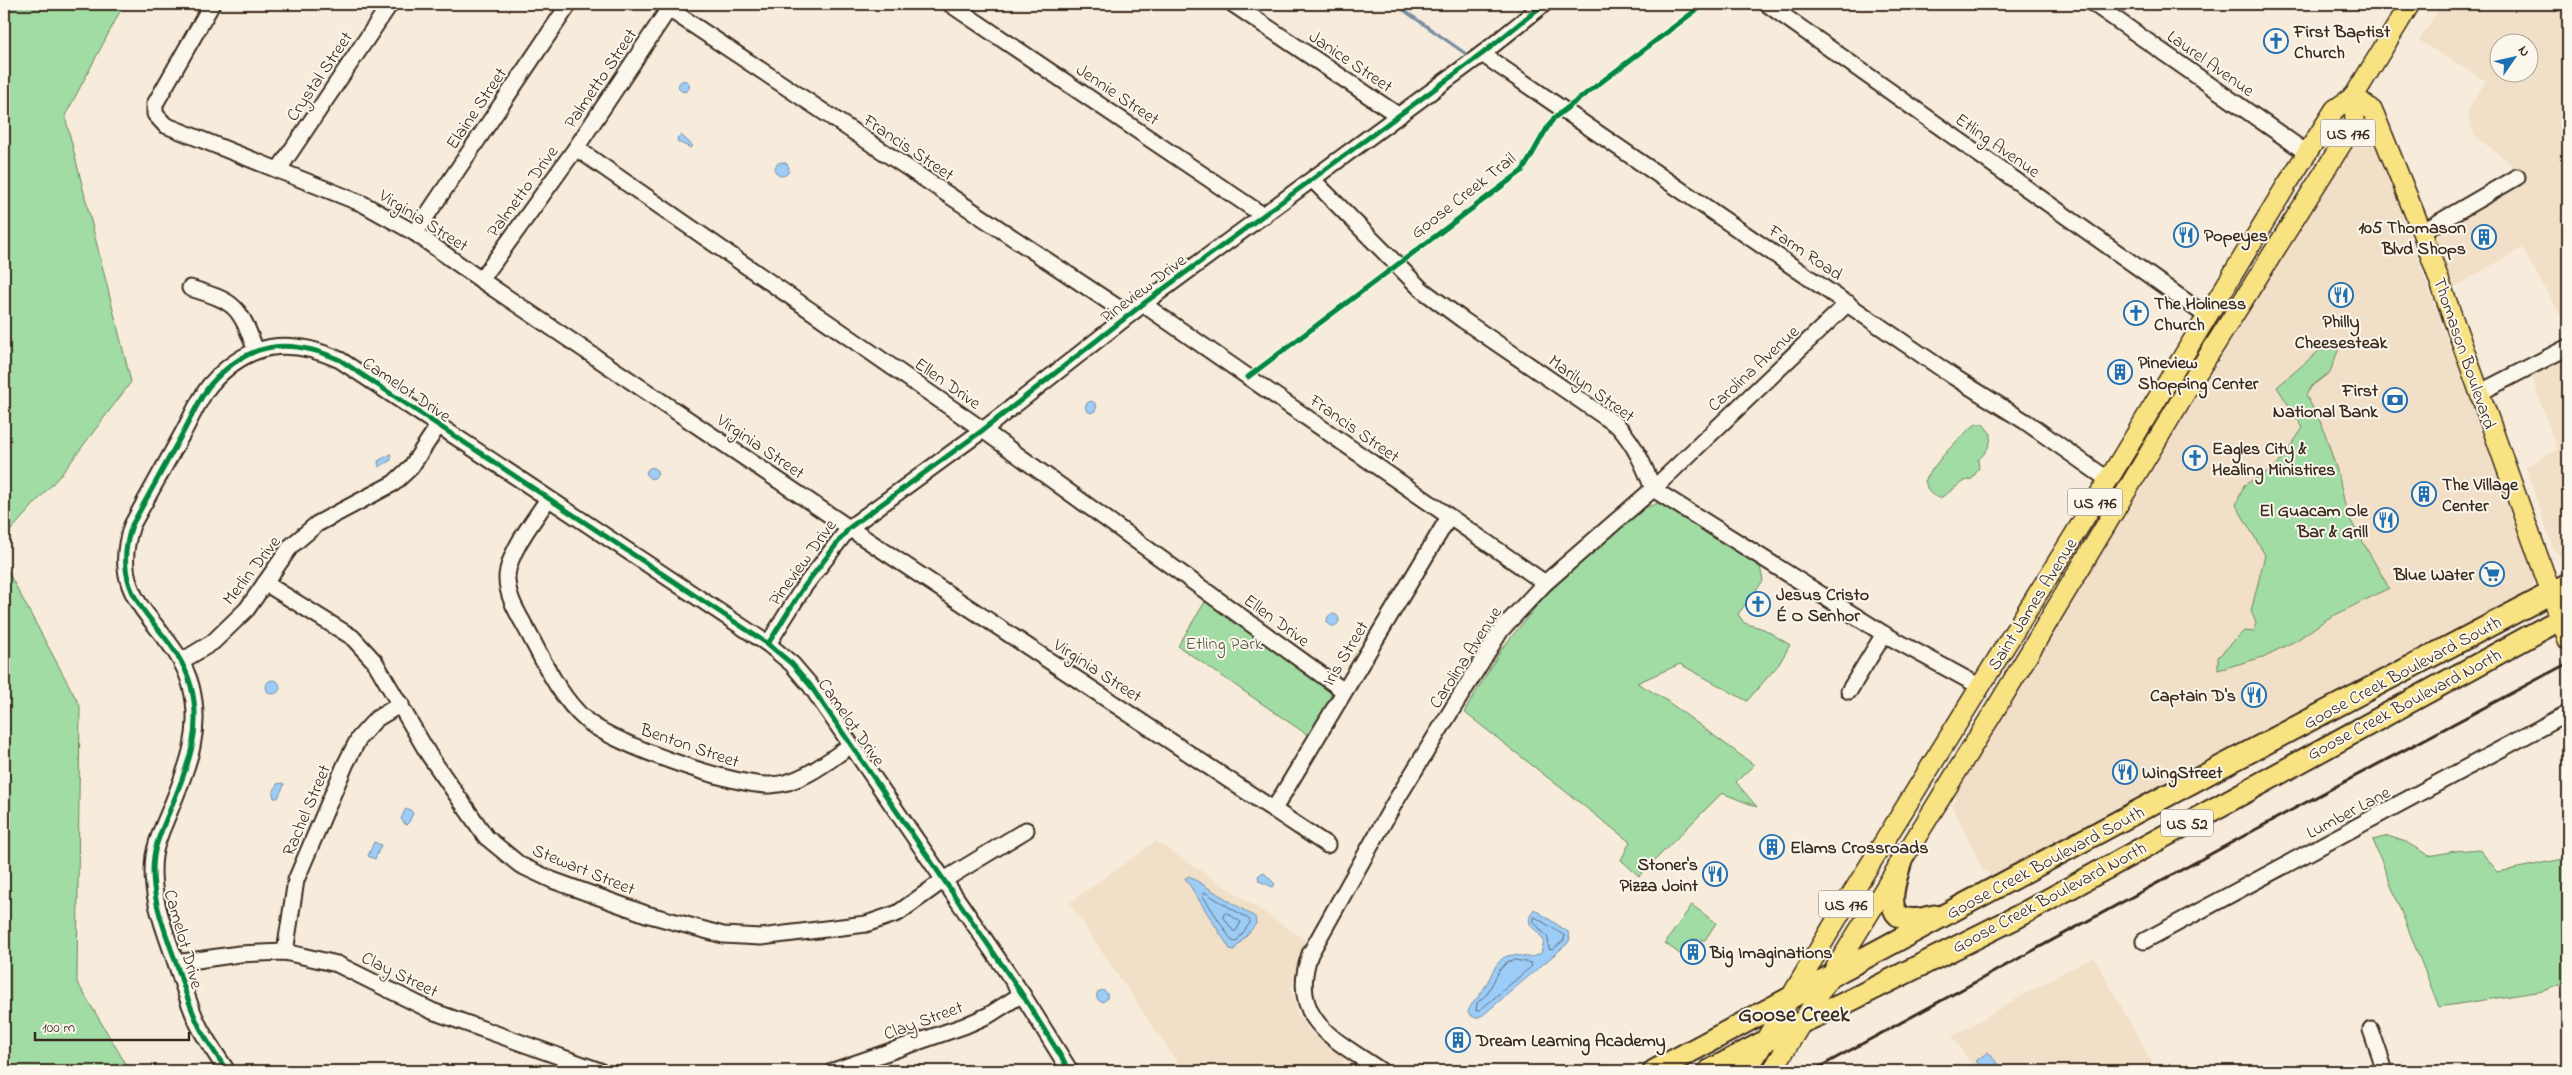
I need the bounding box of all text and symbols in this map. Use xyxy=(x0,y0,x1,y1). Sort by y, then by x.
place label: First Baptist Church xyxy=(2293,20,2391,67)
street label: Palmetto Street xyxy=(559,24,645,134)
street label: Janice Street xyxy=(1303,25,1397,100)
street label: Laurel Avenue xyxy=(2161,25,2260,105)
street label: Crystal Street xyxy=(281,27,360,127)
church icon: First Baptist Church xyxy=(2263,28,2289,54)
north arrow xyxy=(2490,32,2540,82)
text: N xyxy=(2512,42,2535,61)
street label: Jennie Street xyxy=(1070,58,1164,133)
street label: Elaine Street xyxy=(441,63,515,155)
street label: Francis Street xyxy=(856,108,959,189)
street label: Etling Avenue xyxy=(1948,108,2045,187)
road number: US 176 xyxy=(2320,120,2376,146)
street label: Palmetto Drive xyxy=(481,140,566,243)
street label: Goose Creek Trail xyxy=(1406,147,1523,246)
street label: Virginia Street xyxy=(372,183,473,260)
place label: 105 Thomason Blvd Shops xyxy=(2358,216,2466,263)
street label: Farm Road xyxy=(1762,219,1847,288)
restaurant icon: Popeyes xyxy=(2173,222,2199,248)
place label: Popeyes xyxy=(2204,224,2268,251)
building icon: 105 Thomason Blvd Shops xyxy=(2471,224,2497,250)
street label: Pineview Drive xyxy=(1096,248,1193,331)
street label: Thomason Boulevard xyxy=(2425,274,2501,433)
restaurant icon: Philly Cheesesteak xyxy=(2328,282,2354,308)
place label: The Holiness Church xyxy=(2154,292,2246,339)
church icon: The Holiness Church xyxy=(2123,300,2149,326)
place label: Philly Cheesesteak xyxy=(2295,310,2388,357)
street label: Carolina Avenue xyxy=(1703,319,1807,419)
street label: Marilyn Street xyxy=(1542,349,1639,430)
street label: Camelot Drive xyxy=(356,351,456,431)
place label: Pineview Shopping Center xyxy=(2138,351,2259,399)
street label: Ellen Drive xyxy=(908,352,986,418)
building icon: Pineview Shopping Center xyxy=(2107,359,2133,385)
place label: First National Bank xyxy=(2273,379,2379,426)
bank icon: First National Bank xyxy=(2382,387,2408,413)
street label: Francis Street xyxy=(1303,388,1404,470)
street label: Virginia Street xyxy=(709,408,809,488)
place label: Eagles City & Healing Ministires xyxy=(2212,437,2336,485)
church icon: Eagles City & Healing Ministires xyxy=(2182,445,2208,471)
place label: The Village Center xyxy=(2442,473,2519,520)
building icon: The Village Center xyxy=(2411,481,2437,507)
road number: US 176 xyxy=(2068,488,2122,516)
place label: El Guacam Ole Bar & Grill xyxy=(2259,499,2369,546)
restaurant icon: El Guacam Ole Bar & Grill xyxy=(2373,507,2399,533)
street label: Pineview Drive xyxy=(763,514,845,612)
street label: Merlin Drive xyxy=(217,530,289,611)
street label: Saint James Avenue xyxy=(1982,533,2085,676)
supermarket icon: Blue Water xyxy=(2479,561,2505,587)
place label: Blue Water xyxy=(2393,563,2474,589)
place label: Jesus Cristo É O Senhor xyxy=(1776,583,1869,630)
street label: Ellen Drive xyxy=(1237,589,1315,655)
church icon: Jesus Cristo É O Senhor xyxy=(1745,591,1771,617)
street label: Carolina Avenue xyxy=(1424,601,1510,714)
street label: Goose Creek Boulevard South xyxy=(2299,610,2507,737)
street label: Iris Street xyxy=(1317,616,1376,692)
park label: Etling Park xyxy=(1185,632,1263,659)
street label: Virginia Street xyxy=(1046,633,1146,711)
street label: Goose Creek Boulevard North xyxy=(2303,643,2507,768)
street label: Camelot Drive xyxy=(810,674,891,773)
restaurant icon: Captain D's xyxy=(2241,682,2267,708)
place label: Captain D's xyxy=(2150,684,2236,710)
street label: Benton Street xyxy=(635,717,742,776)
restaurant icon: WingStreet xyxy=(2112,759,2138,785)
street label: Rachel Street xyxy=(277,761,339,861)
place label: WingStreet xyxy=(2142,761,2223,788)
street label: Lumber Lane xyxy=(2302,780,2396,847)
street label: Goose Creek Boulevard South xyxy=(1942,800,2150,927)
road number: US 52 xyxy=(2161,810,2213,836)
building icon: Elams Crossroads xyxy=(1759,834,1785,860)
place label: Elams Crossroads xyxy=(1790,836,1928,862)
street label: Goose Creek Boulevard North xyxy=(1948,836,2152,961)
street label: Stewart Street xyxy=(528,838,639,903)
place label: Stoner's Pizza Joint xyxy=(1620,853,1699,900)
restaurant icon: Stoner's Pizza Joint xyxy=(1702,861,1728,887)
street label: Camelot Drive xyxy=(156,887,209,993)
road number: US 176 xyxy=(1818,891,1874,918)
building icon: Big Imaginations xyxy=(1680,939,1706,965)
place label: Big Imaginations xyxy=(1709,941,1833,968)
street label: Clay Street xyxy=(356,946,442,1006)
street label: Clay Street xyxy=(880,996,967,1048)
district label: Goose Creek xyxy=(1738,1000,1851,1032)
scale bar xyxy=(35,1010,189,1042)
text: 100 m xyxy=(42,1017,75,1039)
building icon: Dream Learning Academy xyxy=(1445,1027,1471,1053)
place label: Dream Learning Academy xyxy=(1475,1029,1666,1056)

